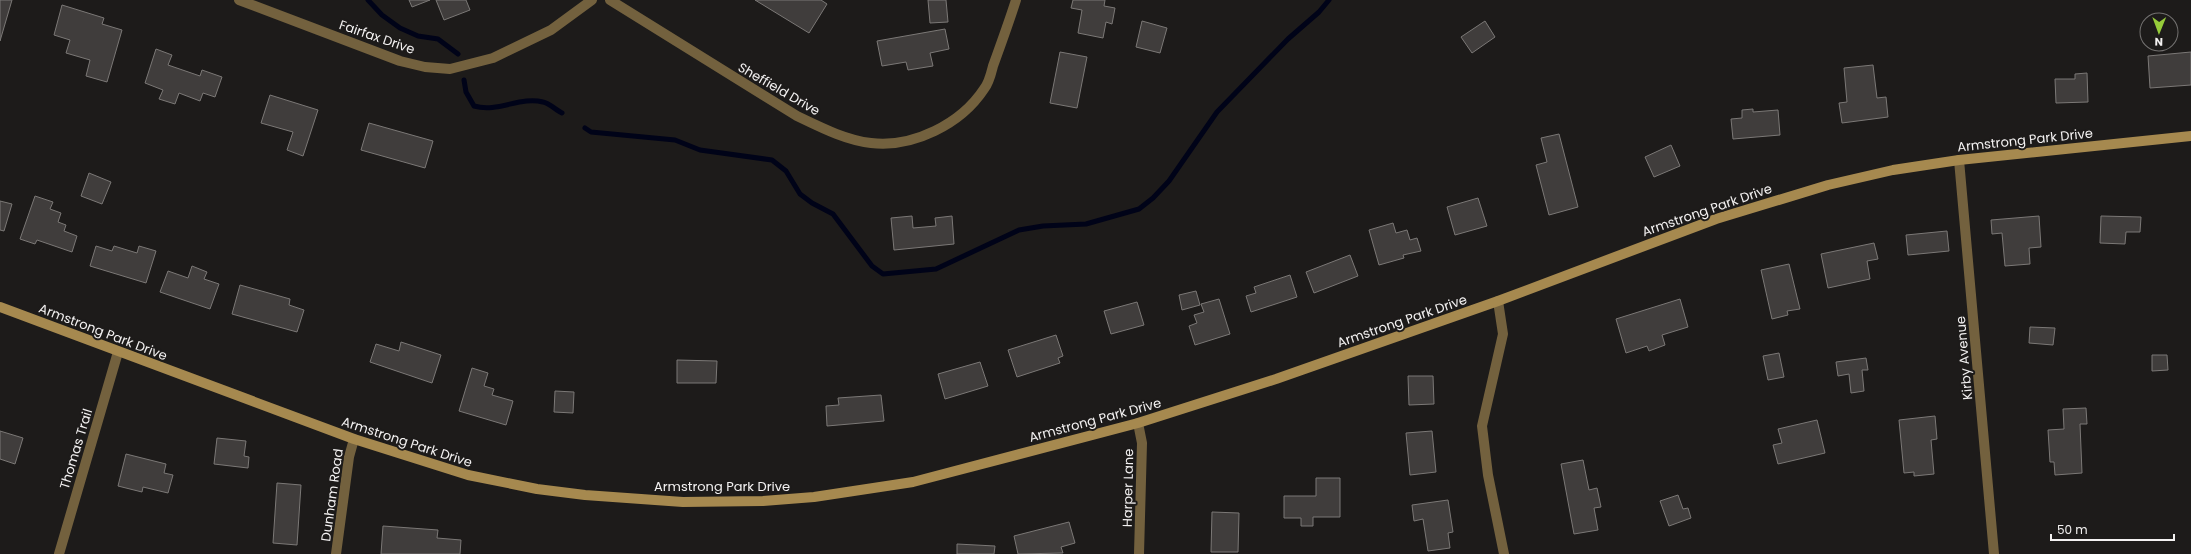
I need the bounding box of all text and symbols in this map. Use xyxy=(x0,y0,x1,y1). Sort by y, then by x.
north arrow xyxy=(2139,12,2179,52)
street label: Fairfax Drive xyxy=(337,15,417,59)
text: N xyxy=(2155,34,2163,50)
street label: Sheffield Drive xyxy=(734,58,824,120)
street label: Armstrong Park Drive xyxy=(1956,123,2094,157)
street label: Armstrong Park Drive xyxy=(1640,179,1774,241)
street label: Armstrong Park Drive xyxy=(1335,290,1469,352)
street label: Armstrong Park Drive xyxy=(36,299,170,365)
street label: Kirby Avenue xyxy=(1951,315,1977,401)
street label: Armstrong Park Drive xyxy=(1027,393,1163,447)
street label: Thomas Trail xyxy=(55,406,97,492)
street label: Armstrong Park Drive xyxy=(339,412,475,472)
street label: Dunham Road xyxy=(316,447,348,543)
street label: Harper Lane xyxy=(1118,449,1138,527)
street label: Armstrong Park Drive xyxy=(654,477,790,496)
scale bar xyxy=(2051,516,2174,542)
text: 50 m xyxy=(2057,521,2088,538)

